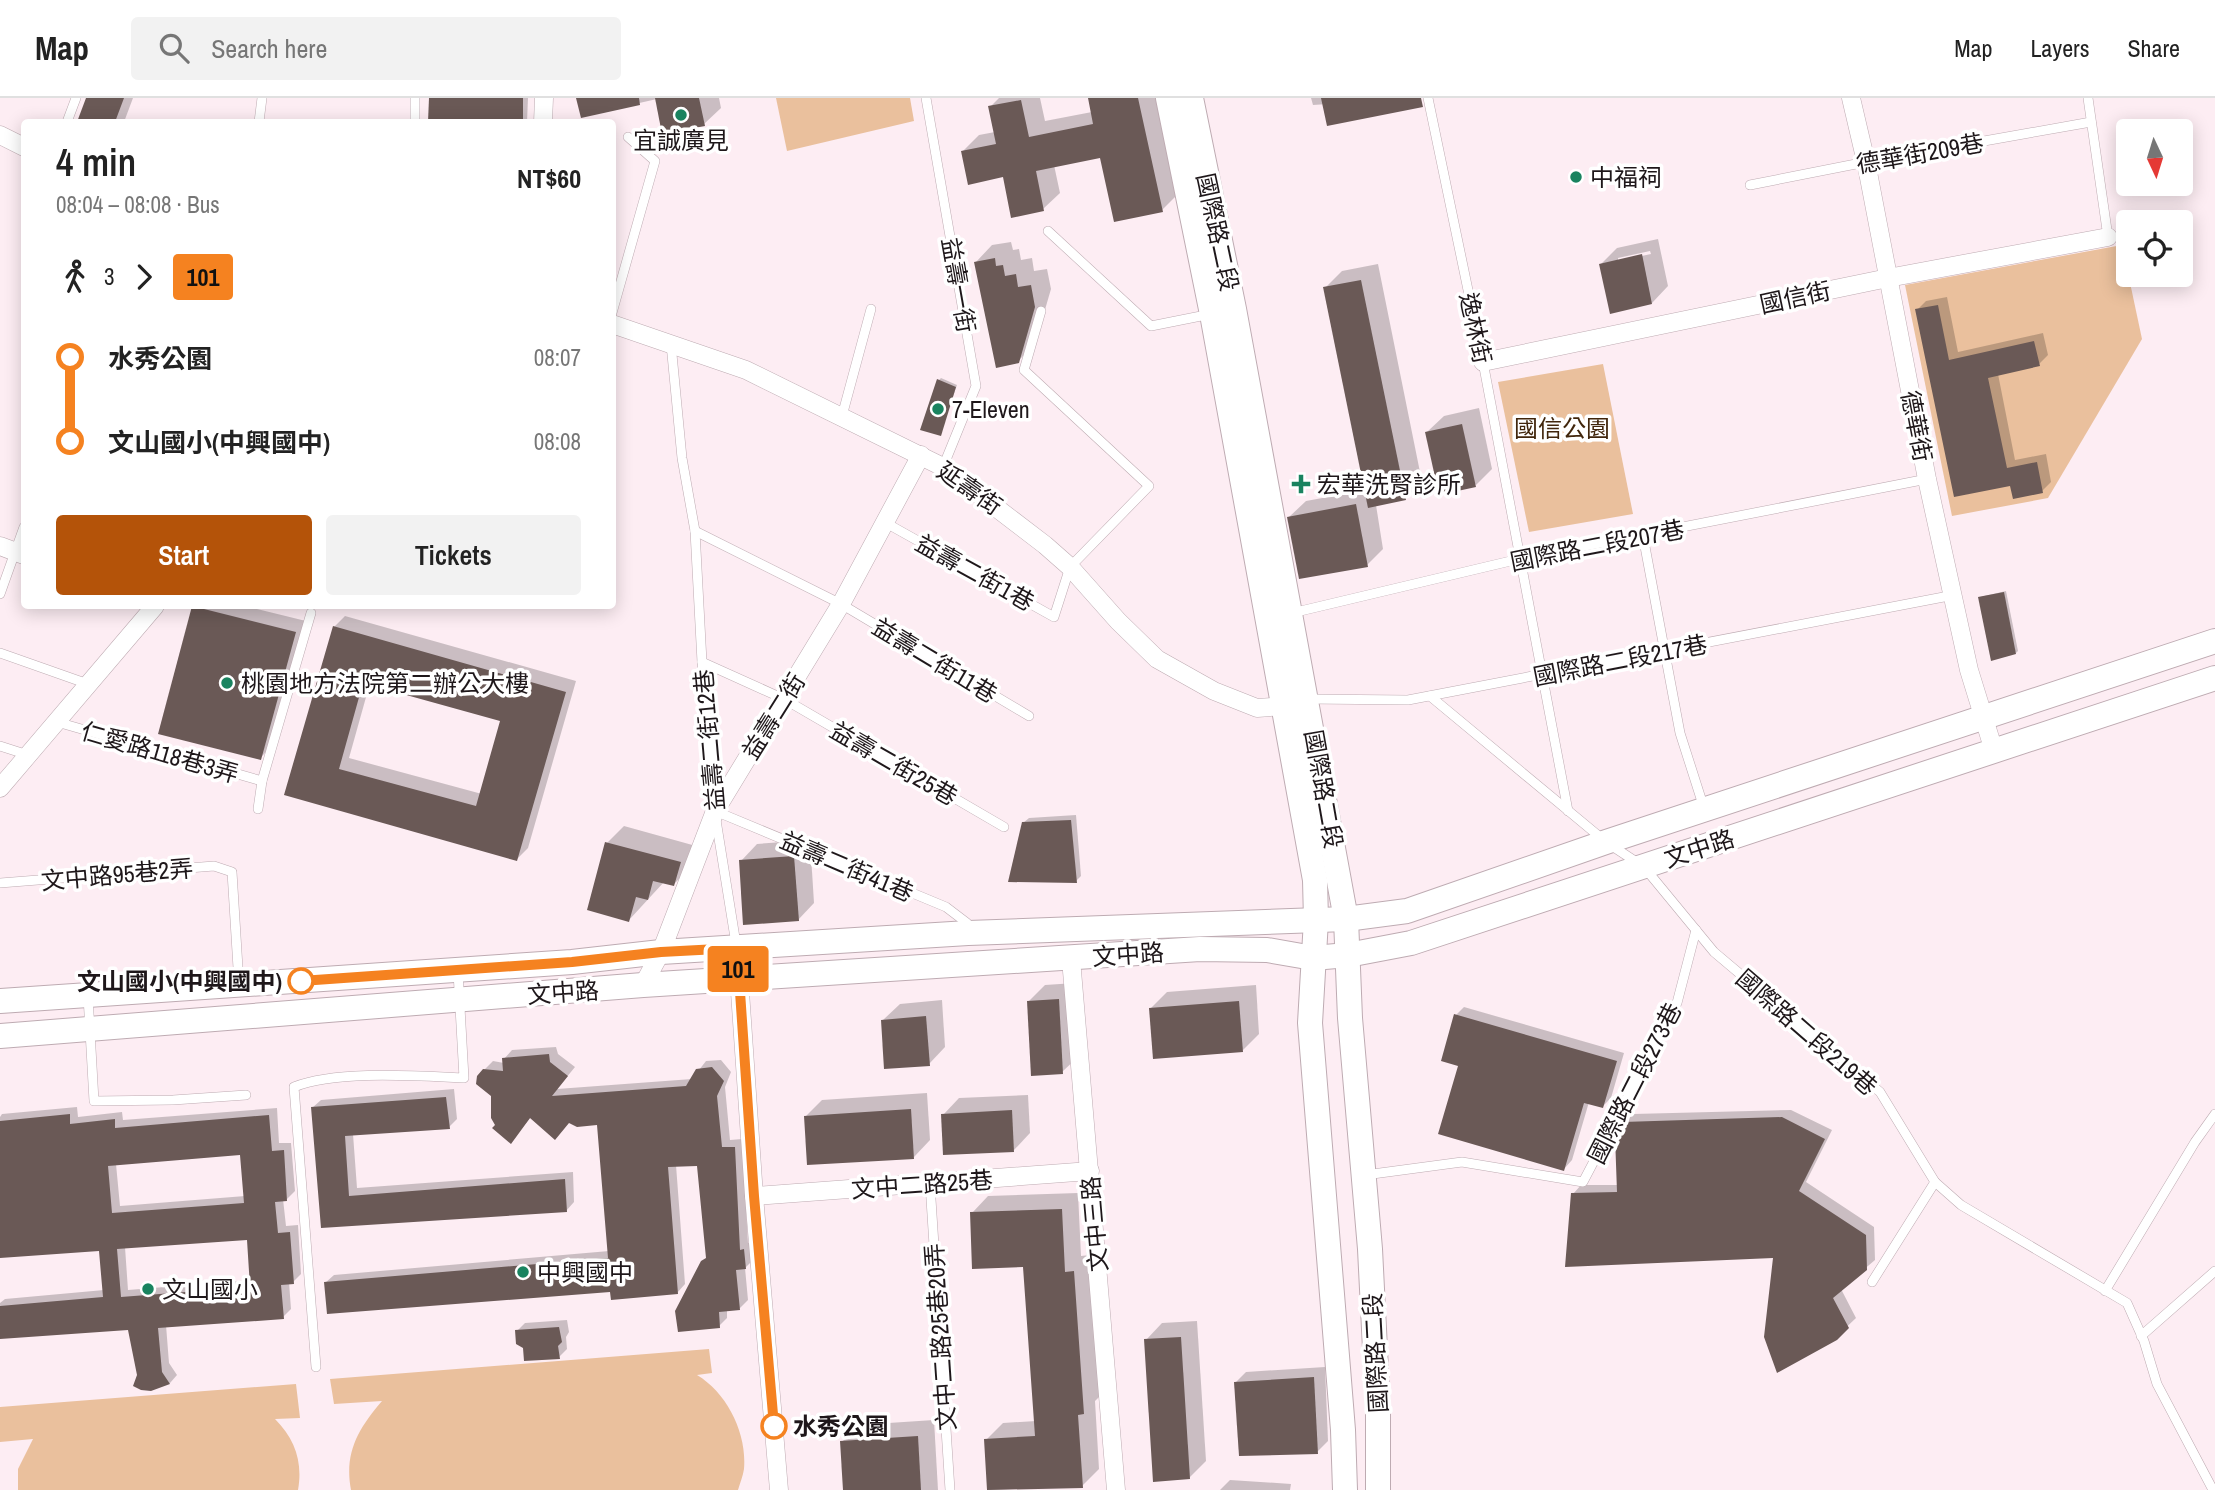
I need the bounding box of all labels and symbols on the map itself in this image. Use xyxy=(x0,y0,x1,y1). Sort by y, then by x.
marker: 宜誠廣見 xyxy=(673,107,689,123)
north arrow xyxy=(2116,119,2193,196)
place label: 宜誠廣見 xyxy=(633,124,729,156)
street label: 德華街209巷 xyxy=(1854,126,1986,180)
place label: 中福祠 xyxy=(1590,161,1662,193)
marker: 中福祠 xyxy=(1568,169,1584,185)
street label: 國際路二段 xyxy=(1190,170,1246,294)
street label: 益壽一街 xyxy=(935,235,983,335)
street label: 國信街 xyxy=(1756,274,1834,320)
street label: 逸林街 xyxy=(1453,289,1499,367)
street label: 德華街 xyxy=(1894,388,1940,464)
place label: 7-Eleven xyxy=(952,393,1030,425)
marker: 7-Eleven xyxy=(930,401,946,417)
park label: 國信公園 xyxy=(1514,412,1610,444)
street label: 延壽街 xyxy=(931,454,1009,522)
place label: 宏華洗腎診所 xyxy=(1317,468,1461,500)
marker: 宏華洗腎診所 xyxy=(1291,474,1311,494)
street label: 國際路二段207巷 xyxy=(1507,512,1687,578)
street label: 益壽二街1巷 xyxy=(910,526,1040,618)
street label: 益壽二街11巷 xyxy=(867,610,1003,710)
street label: 國際路二段217巷 xyxy=(1530,627,1710,693)
place label: 桃園地方法院第二辦公大樓 xyxy=(241,667,529,699)
street label: 益壽二街 xyxy=(734,667,812,765)
street label: 益壽二街12巷 xyxy=(687,668,731,812)
marker: 桃園地方法院第二辦公大樓 xyxy=(219,675,235,691)
street label: 仁愛路118巷3弄 xyxy=(78,714,242,790)
street label: 益壽二街25巷 xyxy=(825,714,963,812)
street label: 國際路二段 xyxy=(1298,727,1350,851)
street label: 文中路 xyxy=(1660,822,1738,874)
street label: 益壽二街41巷 xyxy=(775,824,919,908)
street label: 文中路95巷2弄 xyxy=(39,851,195,897)
street label: 文中路 xyxy=(1091,936,1165,972)
line badge: 101 xyxy=(698,946,778,992)
street label: 國際路二段219巷 xyxy=(1730,962,1884,1102)
place label: 文山國小(中興國中) xyxy=(77,965,282,997)
marker: 文山國小(中興國中) xyxy=(288,968,314,994)
street label: 文中路 xyxy=(526,974,600,1010)
street label: 國際路二段273巷 xyxy=(1580,997,1688,1169)
street label: 文中二路25巷 xyxy=(850,1163,994,1205)
street label: 文中三路 xyxy=(1074,1175,1114,1273)
street label: 文中二路25巷20弄 xyxy=(917,1242,963,1432)
place label: 中興國中 xyxy=(537,1256,633,1288)
marker: 中興國中 xyxy=(515,1264,531,1280)
place label: 文山國小 xyxy=(162,1273,258,1305)
marker: 文山國小 xyxy=(140,1281,156,1297)
street label: 國際路二段 xyxy=(1356,1292,1394,1414)
place label: 水秀公園 xyxy=(793,1410,889,1442)
marker: 水秀公園 xyxy=(761,1413,787,1439)

